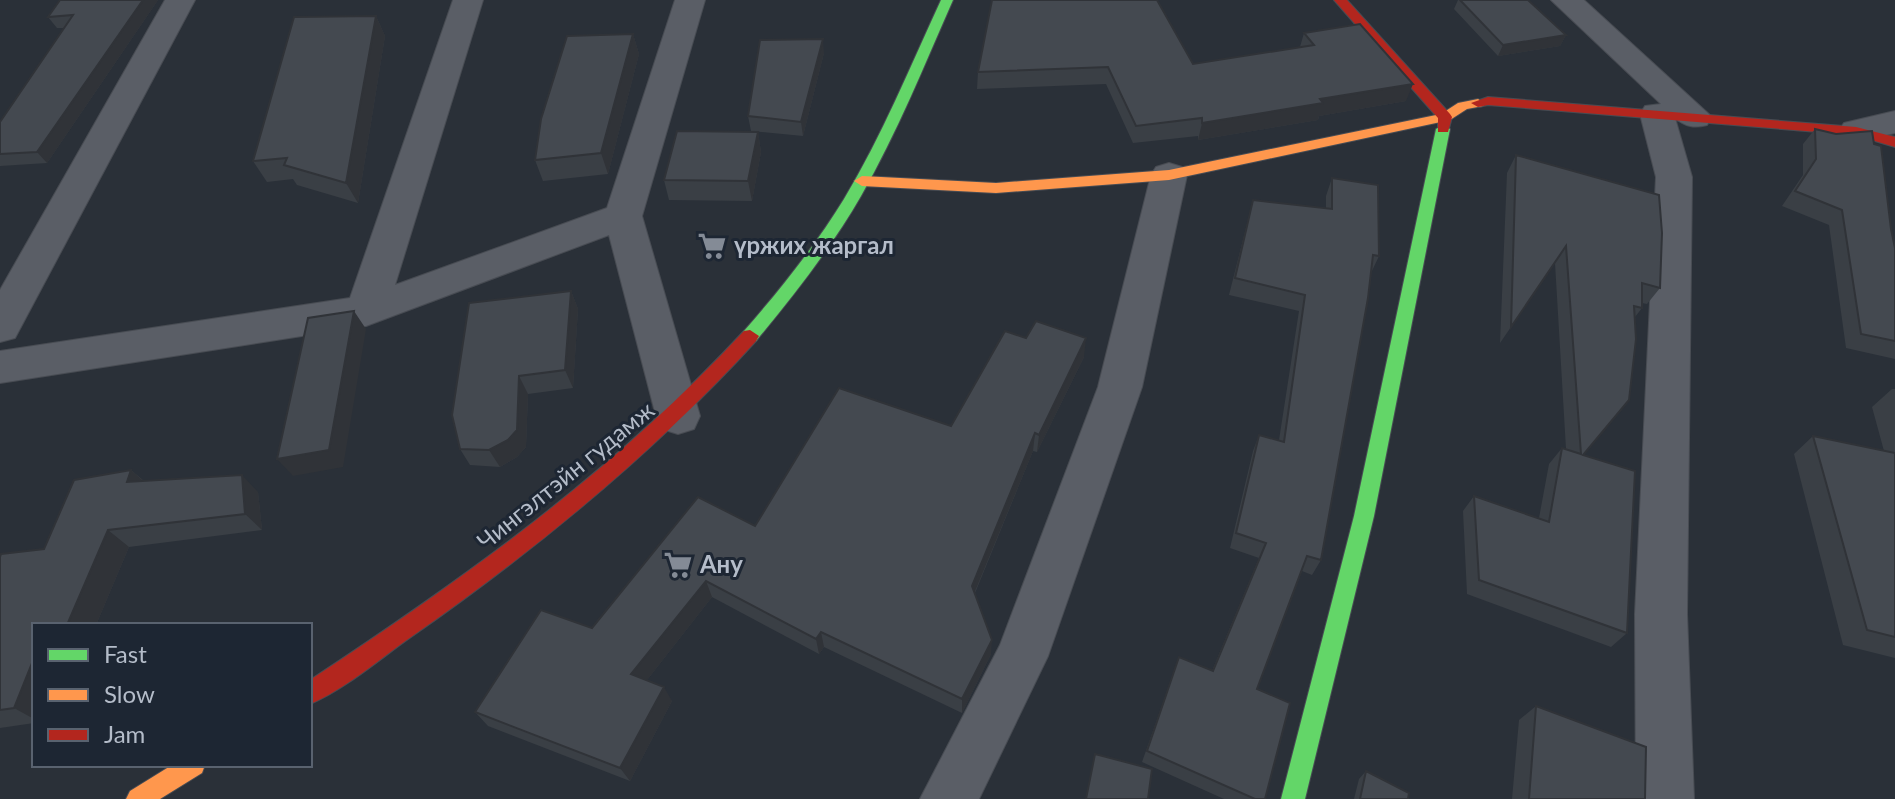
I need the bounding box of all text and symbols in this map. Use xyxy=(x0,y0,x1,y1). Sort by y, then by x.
place label: үржих жаргал xyxy=(734,230,894,259)
supermarket icon: үржих жаргал xyxy=(697,231,727,261)
street label: Чингэлтэйн гудамж xyxy=(471,395,659,555)
place label: Ану xyxy=(699,549,743,578)
supermarket icon: Ану xyxy=(663,550,693,580)
legend xyxy=(32,623,312,767)
text: Fast xyxy=(104,639,147,668)
text: Slow xyxy=(104,679,155,708)
text: Jam xyxy=(104,719,145,748)

